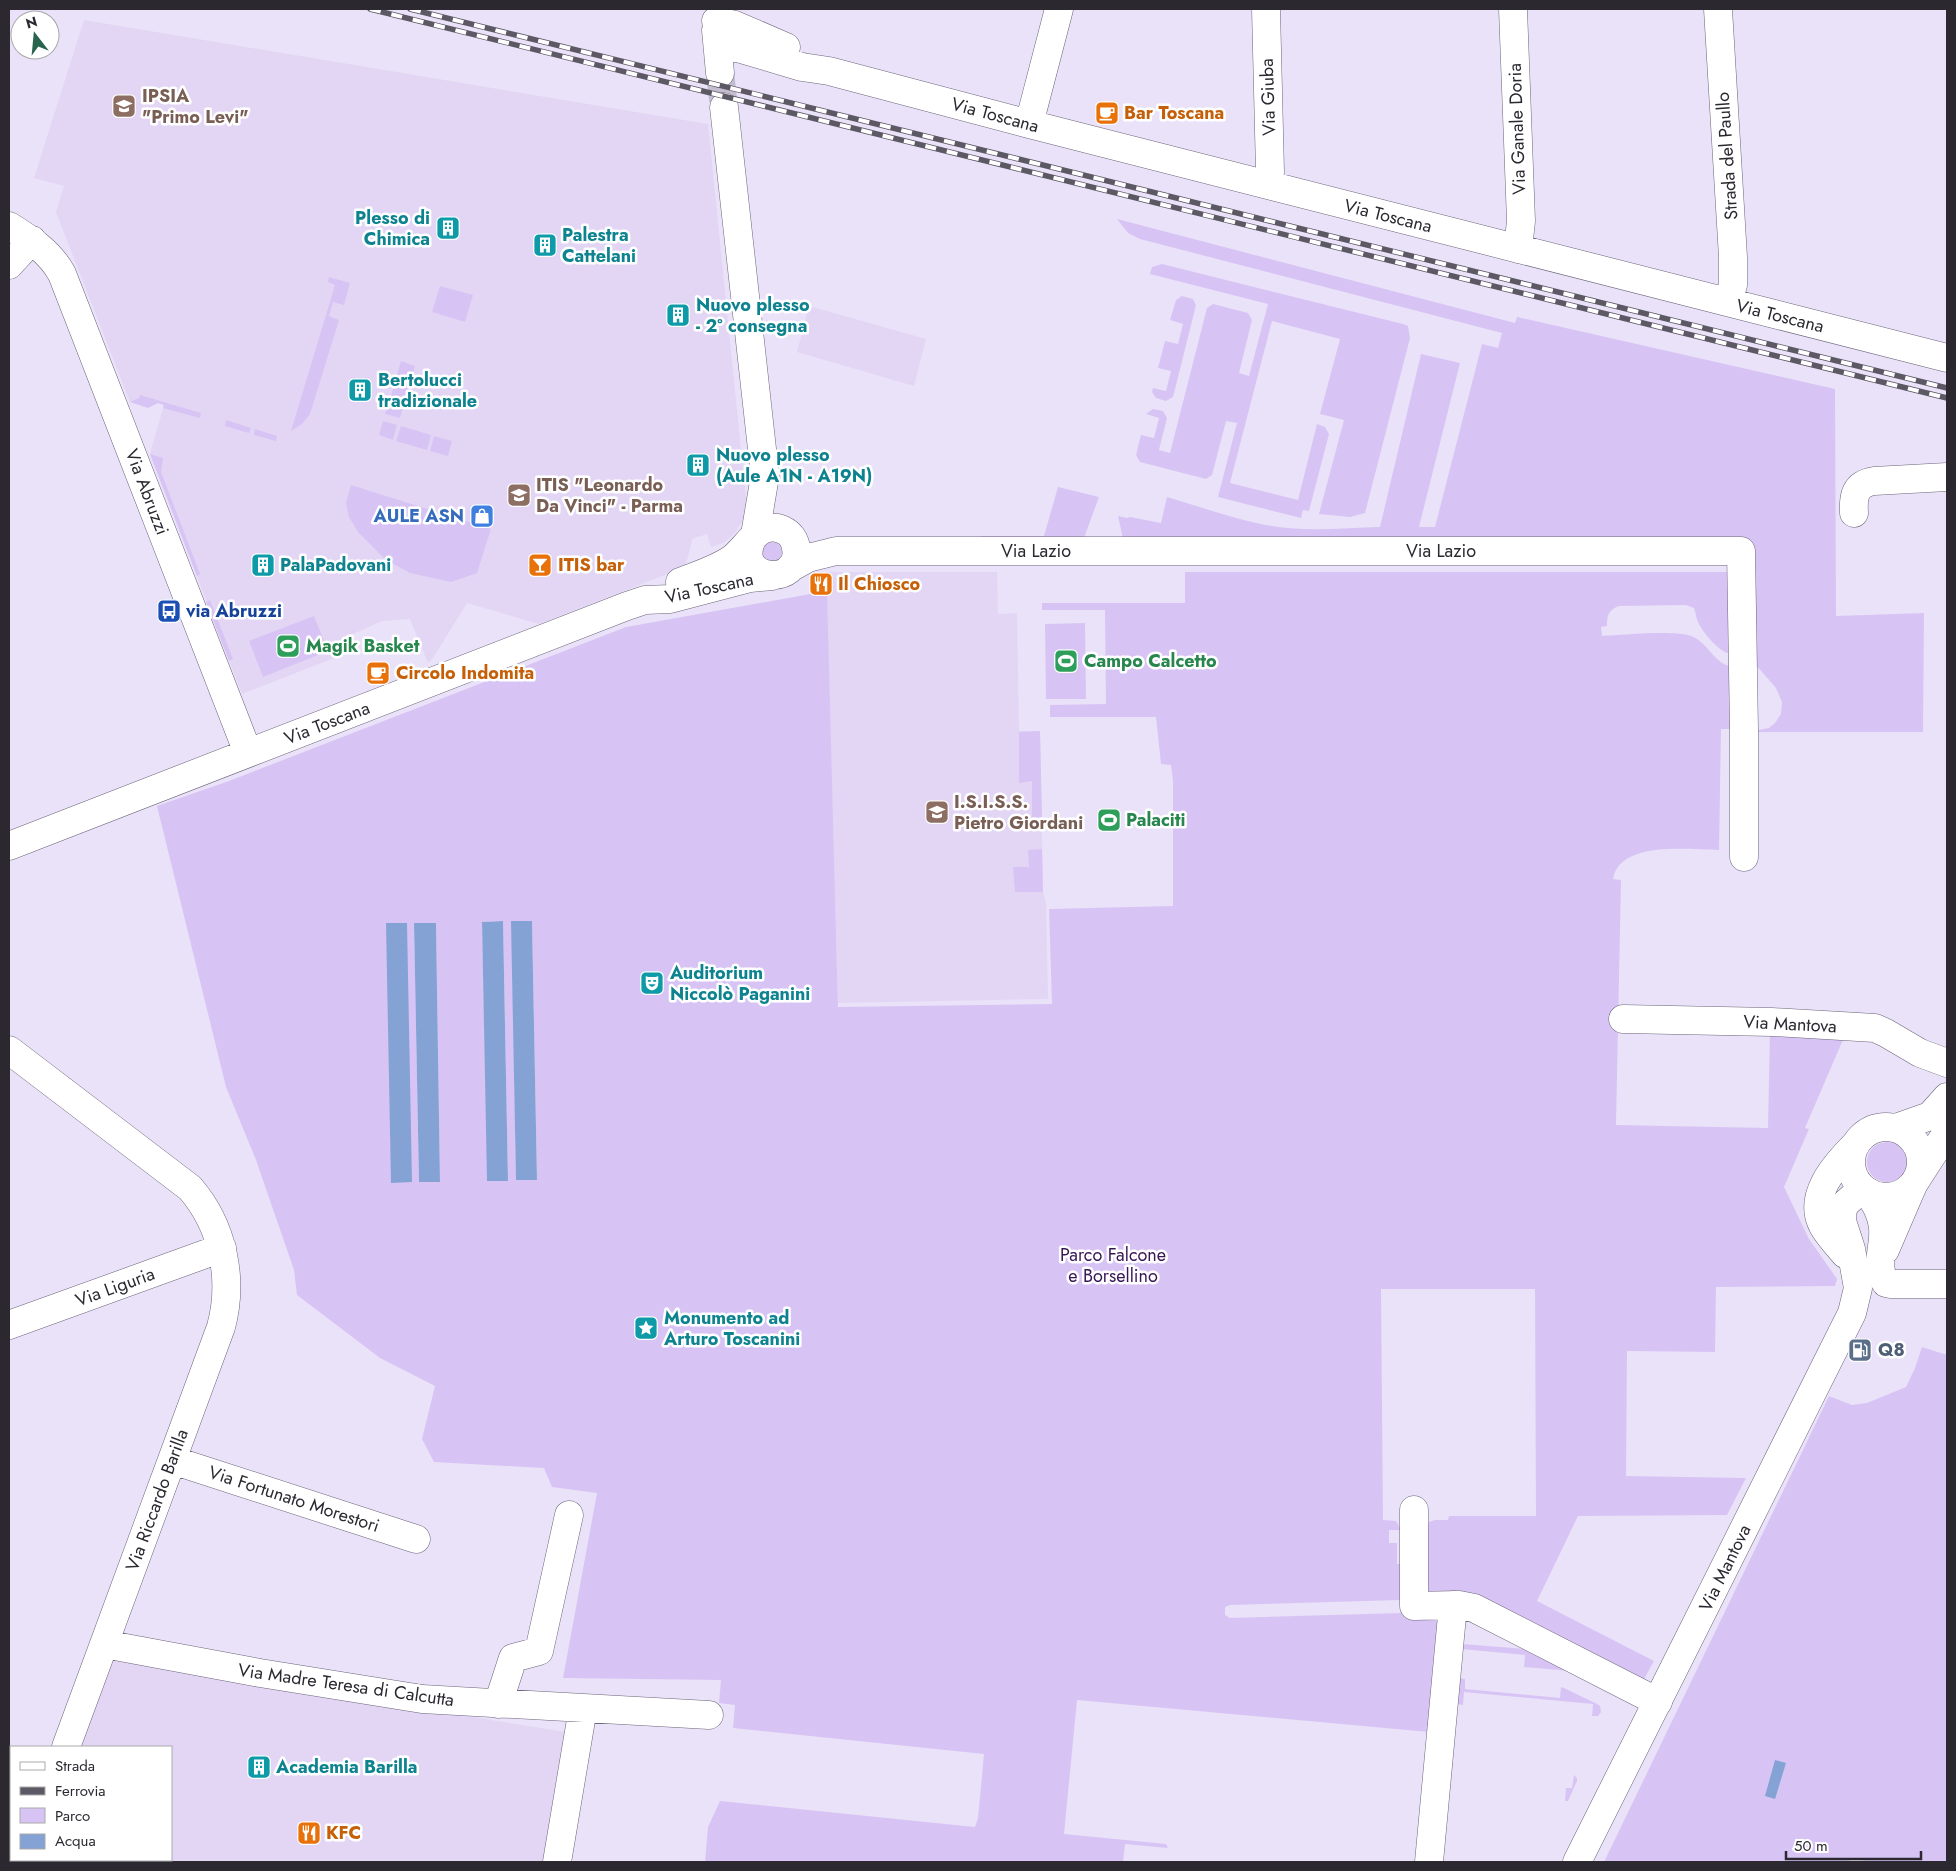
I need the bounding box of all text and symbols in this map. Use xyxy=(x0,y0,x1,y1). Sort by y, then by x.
north arrow xyxy=(10,10,60,60)
text: N xyxy=(23,11,40,34)
street label: Via Giuba xyxy=(1254,58,1282,136)
street label: Via Ganale Doria xyxy=(1502,63,1532,195)
place label: IPSIA "Primo Levi" xyxy=(142,83,249,130)
street label: Via Toscana xyxy=(948,91,1042,139)
street label: Strada del Paullo xyxy=(1710,91,1744,221)
school or university icon: IPSIA "Primo Levi" xyxy=(111,93,137,119)
cafe icon: Bar Toscana xyxy=(1094,100,1120,126)
place label: Bar Toscana xyxy=(1124,100,1224,126)
street label: Via Toscana xyxy=(1341,193,1435,239)
place label: Plesso di Chimica xyxy=(355,205,430,252)
building icon: Plesso di Chimica xyxy=(435,215,461,241)
place label: Palestra Cattelani xyxy=(562,222,636,269)
building icon: Palestra Cattelani xyxy=(532,232,558,258)
place label: Nuovo plesso - 2° consegna xyxy=(696,292,810,339)
street label: Via Toscana xyxy=(1733,293,1827,339)
building icon: Nuovo plesso - 2° consegna xyxy=(665,302,691,328)
place label: Bertolucci tradizionale xyxy=(378,367,477,414)
building icon: Bertolucci tradizionale xyxy=(347,377,373,403)
place label: Nuovo plesso (Aule A1N - A19N) xyxy=(716,442,872,489)
street label: Via Abruzzi xyxy=(119,445,175,539)
building icon: Nuovo plesso (Aule A1N - A19N) xyxy=(685,452,711,478)
place label: ITIS "Leonardo Da Vinci" - Parma xyxy=(536,472,683,519)
school or university icon: ITIS "Leonardo Da Vinci" - Parma xyxy=(506,482,532,508)
place label: AULE ASN xyxy=(373,503,464,529)
shop icon: AULE ASN xyxy=(469,503,495,529)
street label: Via Lazio xyxy=(1001,538,1071,564)
street label: Via Lazio xyxy=(1406,538,1476,564)
building icon: PalaPadovani xyxy=(250,552,276,578)
place label: PalaPadovani xyxy=(280,552,391,578)
bar icon: ITIS bar xyxy=(527,552,553,578)
place label: ITIS bar xyxy=(558,552,625,578)
street label: Via Toscana xyxy=(662,566,756,610)
restaurant icon: Il Chiosco xyxy=(808,571,834,597)
place label: Il Chiosco xyxy=(838,571,921,597)
bus stop icon: via Abruzzi xyxy=(156,598,182,624)
place label: via Abruzzi xyxy=(185,598,282,624)
sports icon: Magik Basket xyxy=(275,633,301,659)
place label: Magik Basket xyxy=(306,633,420,659)
sports icon: Campo Calcetto xyxy=(1053,648,1079,674)
place label: Campo Calcetto xyxy=(1084,648,1217,674)
cafe icon: Circolo Indomita xyxy=(365,660,391,686)
place label: Circolo Indomita xyxy=(396,660,534,686)
street label: Via Toscana xyxy=(280,695,374,751)
place label: I.S.I.S.S. Pietro Giordani xyxy=(954,789,1083,836)
school or university icon: I.S.I.S.S. Pietro Giordani xyxy=(924,799,950,825)
sports icon: Palaciti xyxy=(1096,807,1122,833)
place label: Palaciti xyxy=(1126,807,1186,833)
place label: Auditorium Niccolò Paganini xyxy=(669,960,810,1007)
theatre icon: Auditorium Niccolò Paganini xyxy=(639,970,665,996)
street label: Via Mantova xyxy=(1743,1009,1837,1039)
park label: Parco Falcone e Borsellino xyxy=(1060,1242,1166,1289)
street label: Via Liguria xyxy=(72,1261,158,1313)
place label: Monumento ad Arturo Toscanini xyxy=(663,1305,800,1352)
place icon: Monumento ad Arturo Toscanini xyxy=(633,1315,659,1341)
fuel station icon: Q8 xyxy=(1847,1337,1873,1363)
place label: Q8 xyxy=(1878,1337,1905,1363)
street label: Via Riccardo Barilla xyxy=(119,1425,195,1575)
street label: Via Fortunato Morestori xyxy=(205,1459,383,1539)
street label: Via Mantova xyxy=(1693,1520,1757,1616)
street label: Via Madre Teresa di Calcutta xyxy=(236,1657,456,1713)
legend xyxy=(10,1746,172,1861)
building icon: Academia Barilla xyxy=(246,1754,272,1780)
place label: Academia Barilla xyxy=(275,1754,418,1780)
text: Strada xyxy=(55,1755,95,1777)
text: Ferrovia xyxy=(55,1780,106,1802)
text: Parco xyxy=(55,1805,90,1827)
restaurant icon: KFC xyxy=(296,1820,322,1846)
place label: KFC xyxy=(326,1820,361,1846)
scale bar xyxy=(1786,1828,1921,1860)
text: Acqua xyxy=(55,1830,96,1852)
text: 50 m xyxy=(1794,1835,1828,1857)

